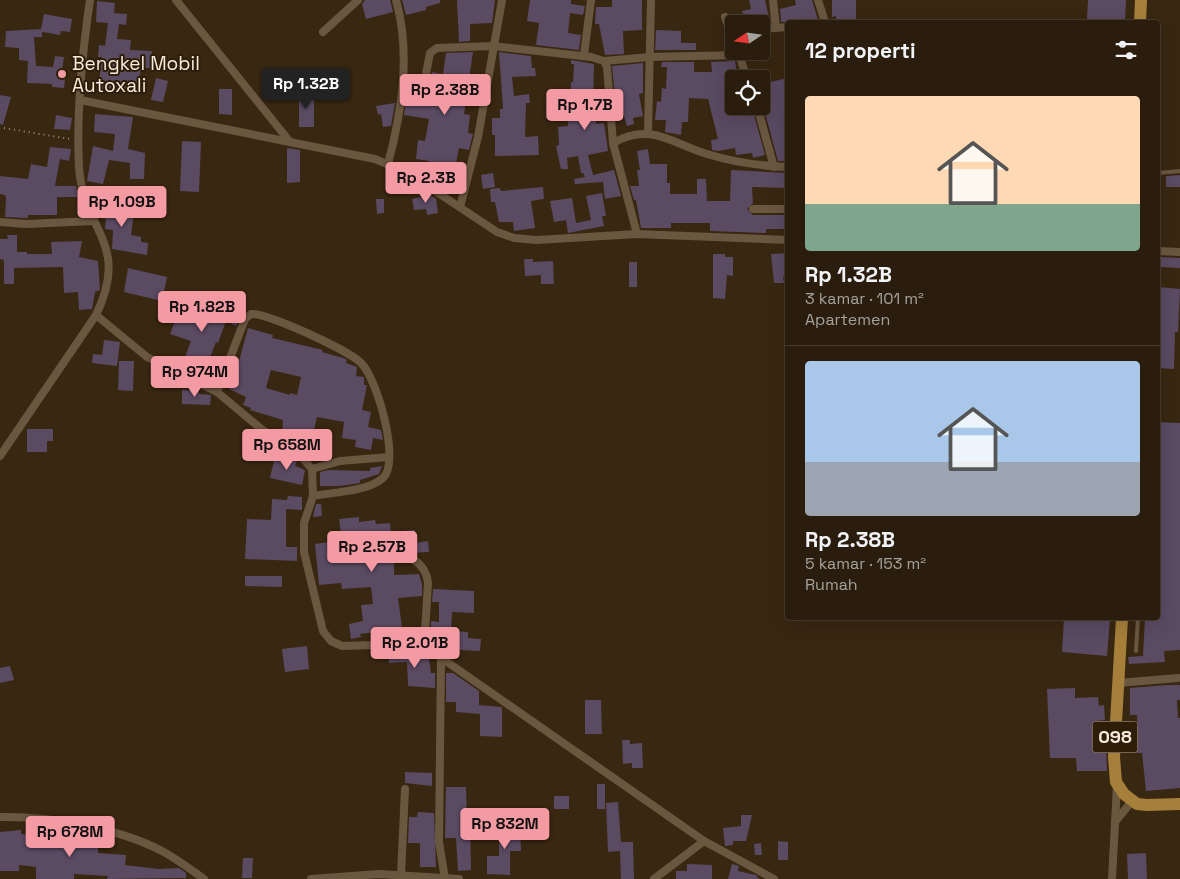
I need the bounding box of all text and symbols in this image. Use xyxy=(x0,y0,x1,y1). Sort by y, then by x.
north arrow xyxy=(725,15,770,60)
map controls xyxy=(725,15,770,115)
icon: filters xyxy=(1112,36,1140,64)
text: 12 properti xyxy=(805,37,915,64)
place label: Bengkel Mobil Autoxali xyxy=(72,51,200,98)
marker: Bengkel Mobil Autoxali xyxy=(56,68,68,80)
pin: Rp 1.32B xyxy=(254,68,358,110)
button: locate xyxy=(725,70,770,115)
text: Rp 1.32B xyxy=(273,73,339,94)
pin: Rp 2.38B xyxy=(393,74,497,116)
text: Rp 2.38B xyxy=(411,79,479,100)
pin: Rp 1.7B xyxy=(539,88,631,131)
text: Rp 1.7B xyxy=(557,94,613,115)
icon: home xyxy=(928,128,1018,218)
pin: Rp 2.3B xyxy=(380,162,472,204)
text: Rp 2.3B xyxy=(396,167,456,188)
pin: Rp 1.09B xyxy=(70,186,174,228)
text: Rp 1.09B xyxy=(88,191,156,212)
text: Rp 1.32B xyxy=(805,261,892,288)
text: 3 kamar · 101 m² xyxy=(805,288,924,309)
pin: Rp 1.82B xyxy=(150,290,254,333)
text: Rp 1.82B xyxy=(169,296,235,317)
text: Apartemen xyxy=(805,309,890,330)
pin: Rp 974M xyxy=(149,356,241,398)
text: Rp 974M xyxy=(162,361,228,382)
icon: home xyxy=(928,394,1018,484)
pin: Rp 658M xyxy=(241,428,333,471)
text: Rp 658M xyxy=(253,434,321,455)
text: Rp 2.38B xyxy=(805,526,895,553)
pin: Rp 2.57B xyxy=(320,530,424,573)
text: Rp 2.57B xyxy=(338,536,406,557)
text: 5 kamar · 153 m² xyxy=(805,553,926,574)
text: Rumah xyxy=(805,574,858,595)
pin: Rp 2.01B xyxy=(363,626,467,669)
text: Rp 2.01B xyxy=(382,632,448,653)
road number: 098 xyxy=(1092,722,1138,752)
pin: Rp 832M xyxy=(459,808,551,850)
text: Rp 832M xyxy=(471,813,539,834)
pin: Rp 678M xyxy=(24,816,116,858)
text: Rp 678M xyxy=(37,821,103,842)

